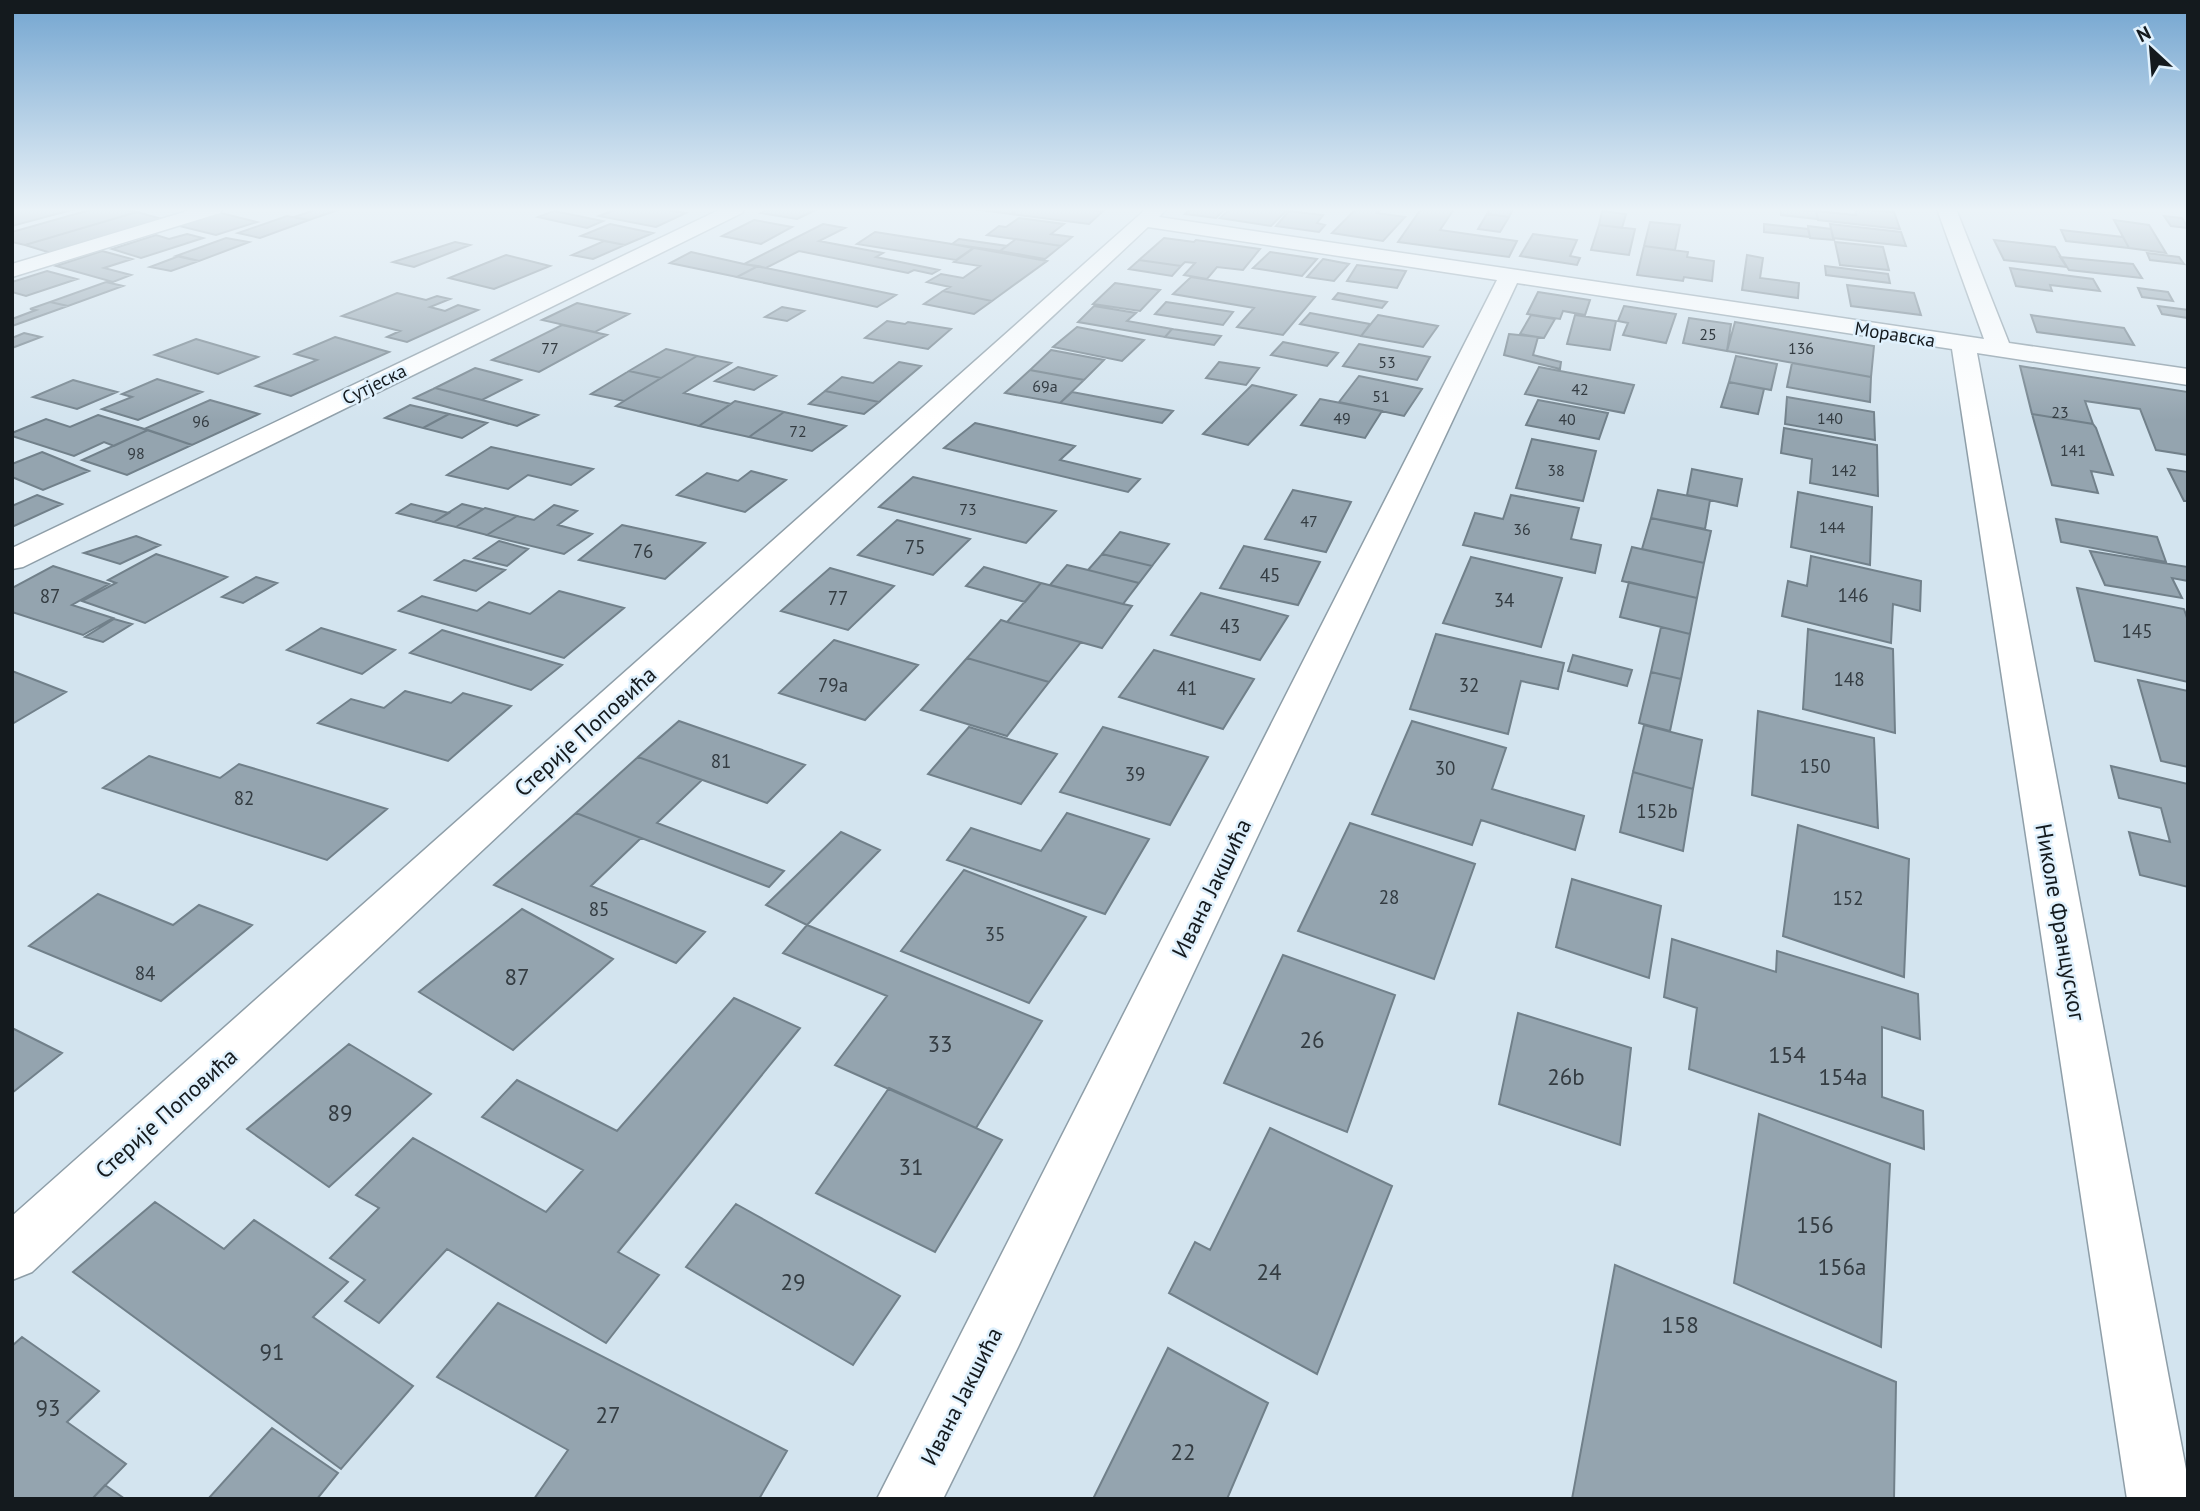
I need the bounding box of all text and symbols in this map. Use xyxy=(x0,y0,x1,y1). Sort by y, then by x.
north arrow xyxy=(2116,14,2186,84)
text: N xyxy=(2133,20,2154,47)
street label: Моравска xyxy=(1853,316,1937,352)
house number: 25 xyxy=(1699,324,1717,344)
house number: 77 xyxy=(541,338,559,358)
house number: 136 xyxy=(1788,338,1814,358)
house number: 53 xyxy=(1378,352,1396,372)
street label: Сутјеска xyxy=(338,358,410,410)
house number: 69a xyxy=(1032,376,1058,396)
house number: 42 xyxy=(1571,379,1589,399)
house number: 51 xyxy=(1372,386,1390,406)
house number: 23 xyxy=(2051,402,2069,422)
house number: 49 xyxy=(1333,408,1351,428)
house number: 140 xyxy=(1817,408,1843,428)
house number: 40 xyxy=(1558,409,1576,429)
house number: 96 xyxy=(192,411,210,431)
house number: 72 xyxy=(789,421,807,441)
house number: 141 xyxy=(2060,440,2086,460)
house number: 98 xyxy=(127,443,145,463)
house number: 38 xyxy=(1547,460,1565,480)
house number: 142 xyxy=(1831,460,1857,480)
house number: 73 xyxy=(959,499,977,519)
house number: 47 xyxy=(1300,511,1318,531)
house number: 144 xyxy=(1819,517,1845,537)
house number: 36 xyxy=(1513,519,1531,539)
house number: 75 xyxy=(905,535,925,559)
house number: 76 xyxy=(633,539,653,563)
house number: 45 xyxy=(1260,563,1280,587)
house number: 146 xyxy=(1837,583,1869,607)
house number: 87 xyxy=(40,584,60,608)
house number: 77 xyxy=(828,586,848,610)
house number: 34 xyxy=(1494,588,1514,612)
house number: 43 xyxy=(1220,614,1240,638)
house number: 145 xyxy=(2121,619,2153,643)
street label: Стерије Поповића xyxy=(508,660,662,802)
house number: 148 xyxy=(1833,667,1865,691)
house number: 79a xyxy=(818,673,848,697)
house number: 32 xyxy=(1459,673,1479,697)
house number: 41 xyxy=(1177,676,1197,700)
house number: 81 xyxy=(711,749,731,773)
house number: 150 xyxy=(1799,754,1831,778)
house number: 30 xyxy=(1435,756,1455,780)
house number: 39 xyxy=(1125,762,1145,786)
house number: 82 xyxy=(234,786,254,810)
house number: 152b xyxy=(1636,799,1678,823)
street label: Ивана Јакшића xyxy=(1165,814,1257,962)
street label: Николе Француског xyxy=(2029,821,2093,1023)
house number: 28 xyxy=(1379,885,1399,909)
house number: 152 xyxy=(1832,886,1864,910)
house number: 85 xyxy=(589,897,609,921)
house number: 35 xyxy=(985,922,1005,946)
house number: 84 xyxy=(135,961,155,985)
house number: 87 xyxy=(504,962,530,991)
house number: 26 xyxy=(1299,1025,1325,1054)
house number: 33 xyxy=(927,1029,953,1058)
house number: 154 xyxy=(1768,1040,1806,1069)
street label: Стерије Поповића xyxy=(89,1042,243,1184)
house number: 26b xyxy=(1547,1062,1585,1091)
house number: 154a xyxy=(1818,1062,1868,1091)
house number: 89 xyxy=(327,1098,353,1127)
house number: 31 xyxy=(898,1152,924,1181)
house number: 156 xyxy=(1796,1210,1834,1239)
house number: 156a xyxy=(1817,1252,1867,1281)
house number: 24 xyxy=(1256,1257,1282,1286)
house number: 29 xyxy=(780,1267,806,1296)
house number: 158 xyxy=(1661,1310,1699,1339)
street label: Ивана Јакшића xyxy=(914,1322,1008,1470)
house number: 91 xyxy=(259,1337,285,1366)
house number: 93 xyxy=(35,1393,61,1422)
house number: 27 xyxy=(595,1400,621,1429)
house number: 22 xyxy=(1170,1437,1196,1466)

